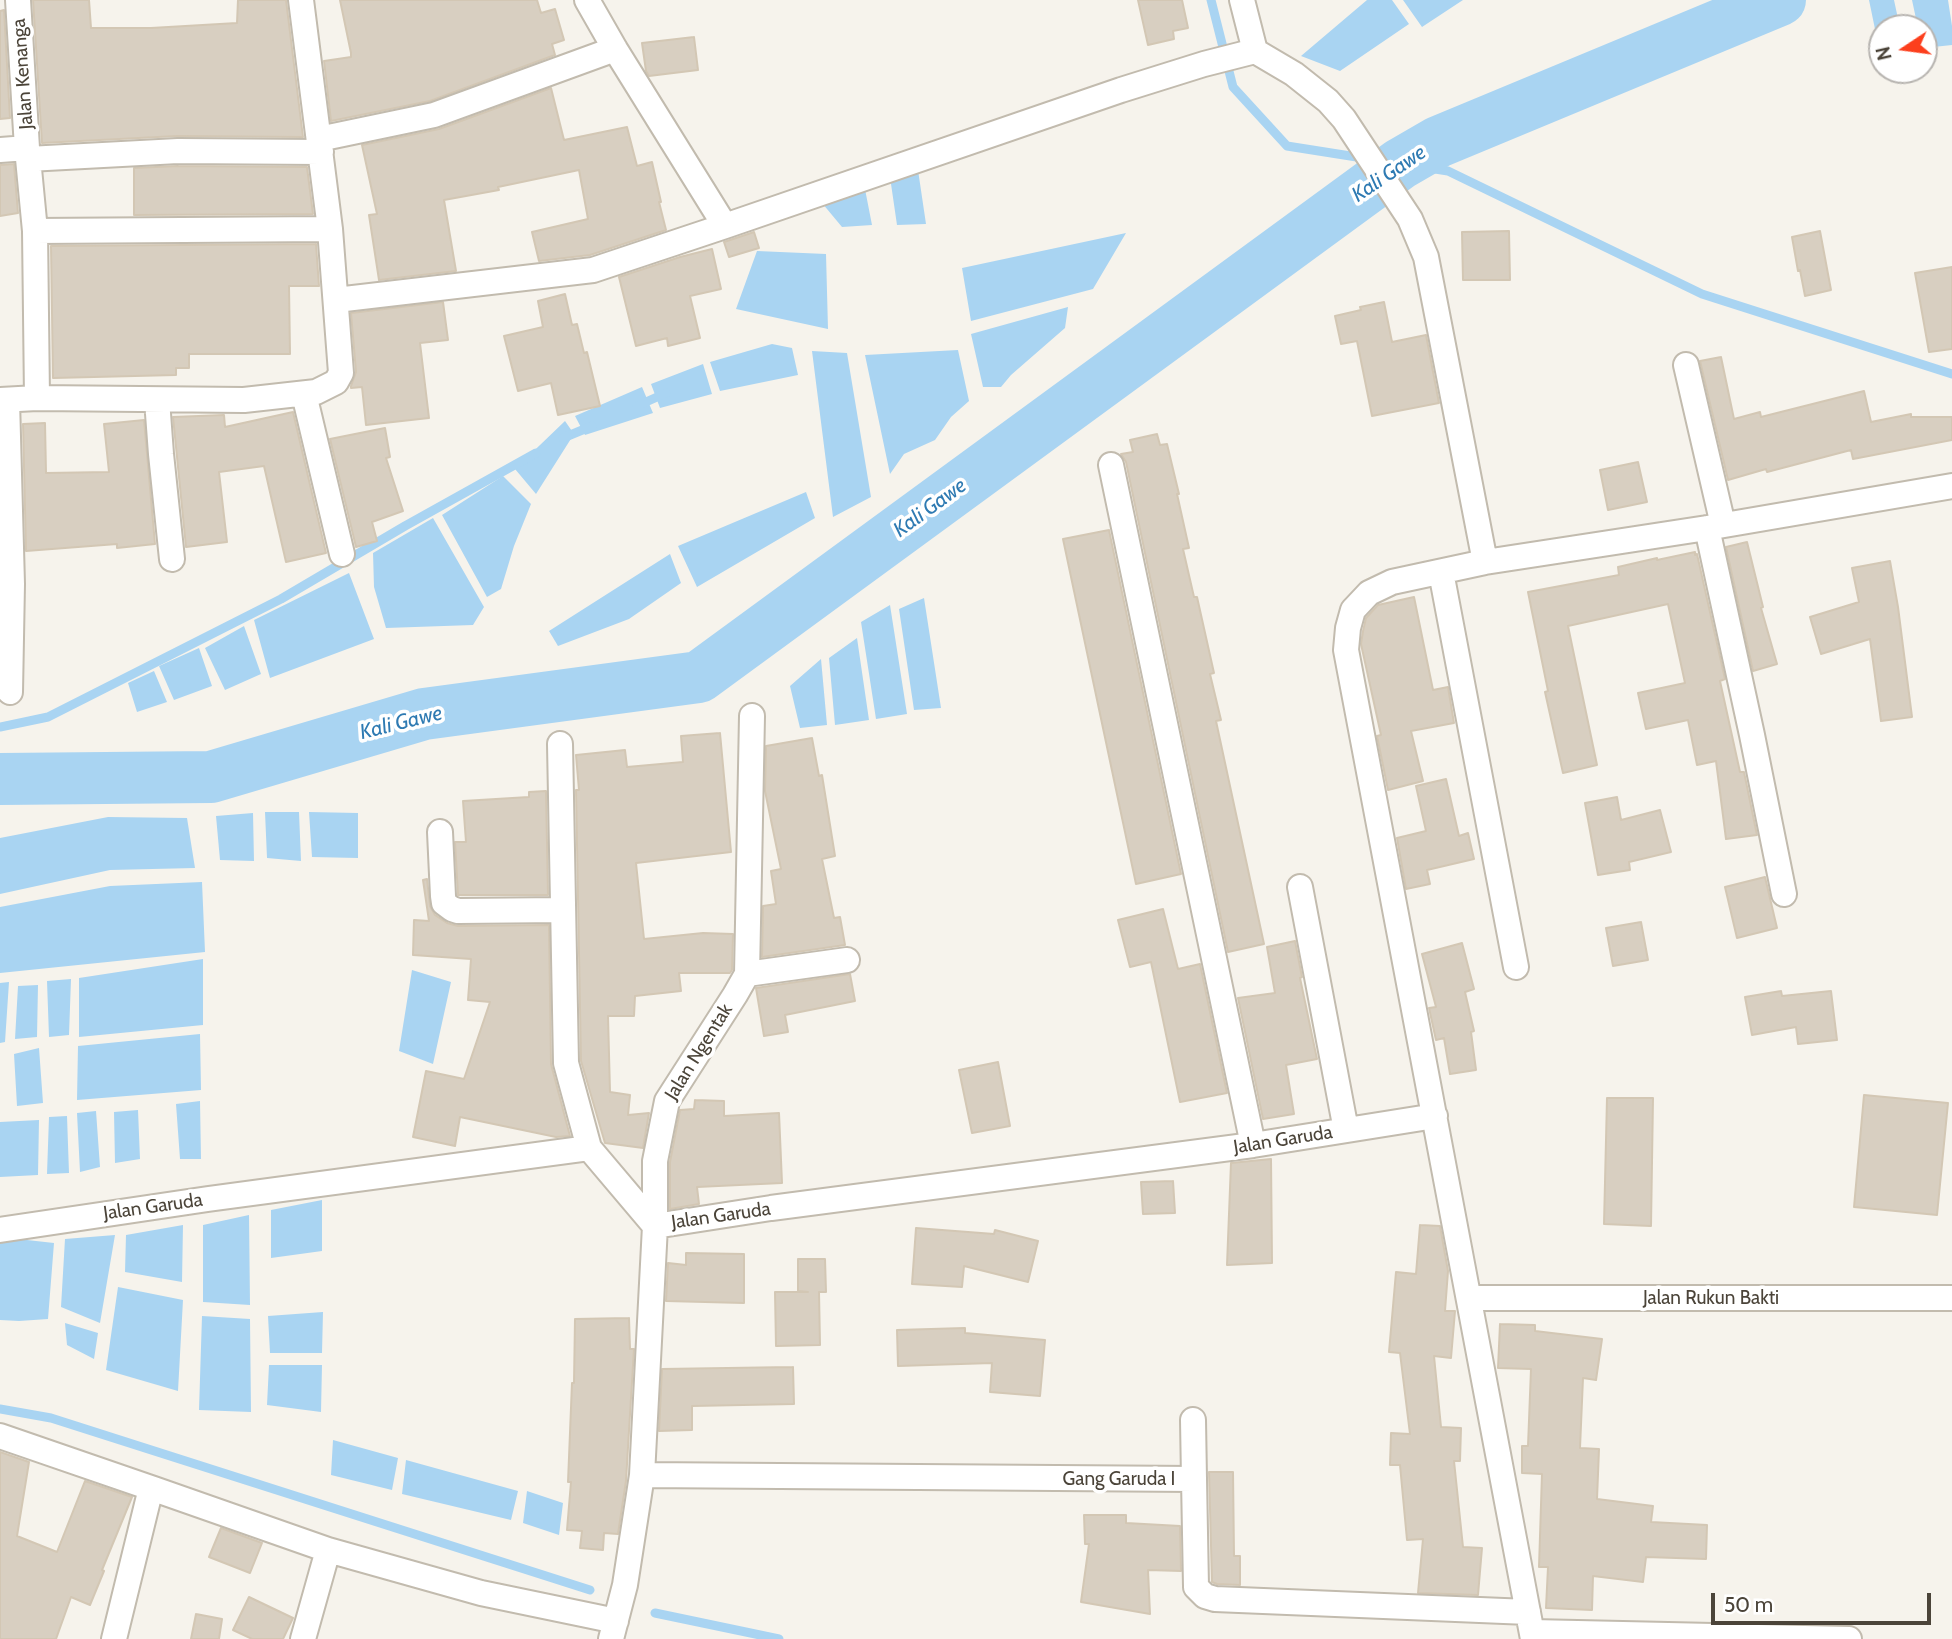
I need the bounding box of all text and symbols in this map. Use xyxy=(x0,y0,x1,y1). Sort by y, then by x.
north arrow xyxy=(1868,14,1938,84)
street label: Jalan Kenanga xyxy=(8,18,38,130)
text: N xyxy=(1871,44,1897,63)
water label: Kali Gawe xyxy=(1347,140,1431,208)
water label: Kali Gawe xyxy=(889,473,971,543)
water label: Kali Gawe xyxy=(357,701,445,745)
street label: Jalan Ngentak xyxy=(660,1000,738,1104)
street label: Jalan Garuda xyxy=(1232,1121,1334,1159)
street label: Jalan Garuda xyxy=(102,1189,204,1225)
street label: Jalan Garuda xyxy=(670,1198,772,1234)
street label: Jalan Rukun Bakti xyxy=(1643,1287,1779,1309)
street label: Gang Garuda I xyxy=(1063,1468,1175,1490)
scale bar xyxy=(1714,1580,1934,1624)
text: 50 m xyxy=(1724,1592,1773,1617)

